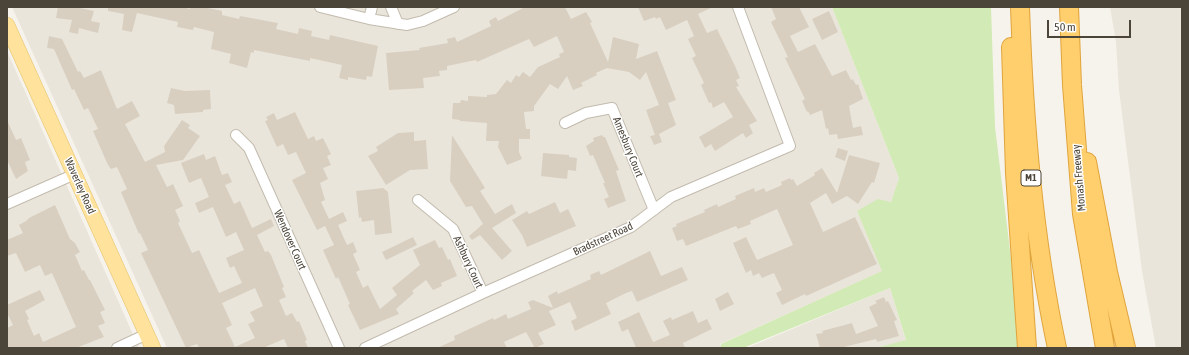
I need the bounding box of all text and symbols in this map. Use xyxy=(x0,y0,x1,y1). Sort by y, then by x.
scale bar xyxy=(1049,12,1133,38)
text: 50 m xyxy=(1054,20,1076,34)
street label: Amesbury Court xyxy=(610,115,646,179)
street label: Monash Freeway xyxy=(1070,144,1088,212)
street label: Waverley Road xyxy=(62,156,98,216)
road number: M1 xyxy=(1021,170,1041,186)
street label: Wendover Court xyxy=(271,208,309,272)
street label: Bradstreet Road xyxy=(571,219,635,259)
street label: Ashbury Court xyxy=(450,234,486,290)

